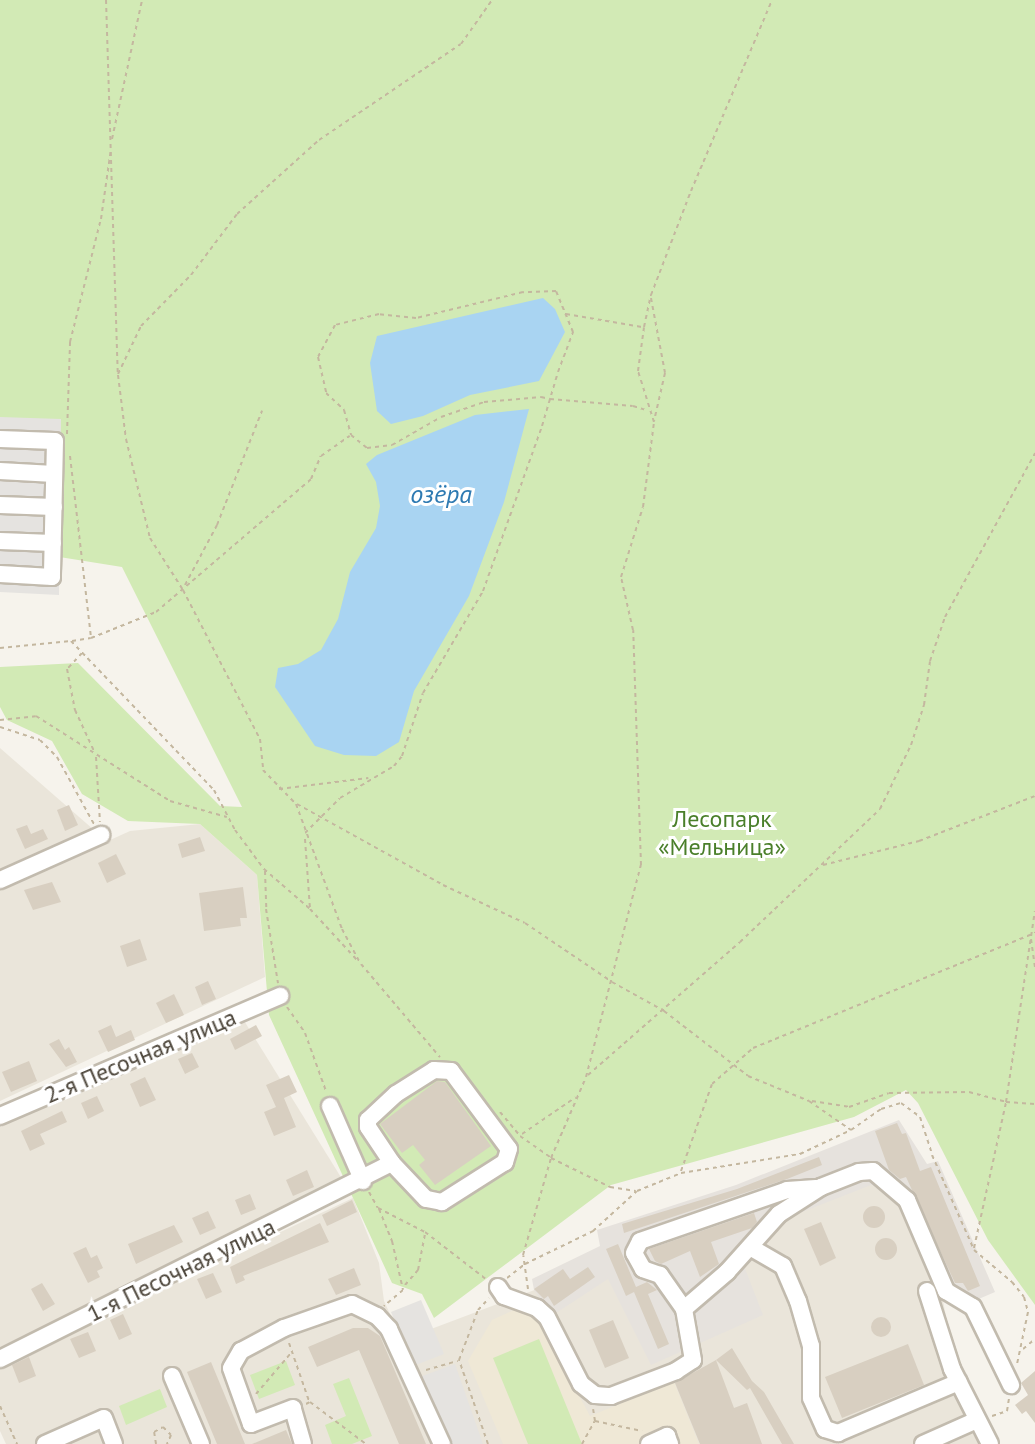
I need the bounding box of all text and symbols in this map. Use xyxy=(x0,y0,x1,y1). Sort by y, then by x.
water label: озёра xyxy=(410,478,472,510)
park label: Лесопарк «Мельница» xyxy=(658,805,786,861)
street label: 2-я Песочная улица xyxy=(40,1003,240,1109)
street label: 1-я Песочная улица xyxy=(82,1212,280,1328)

